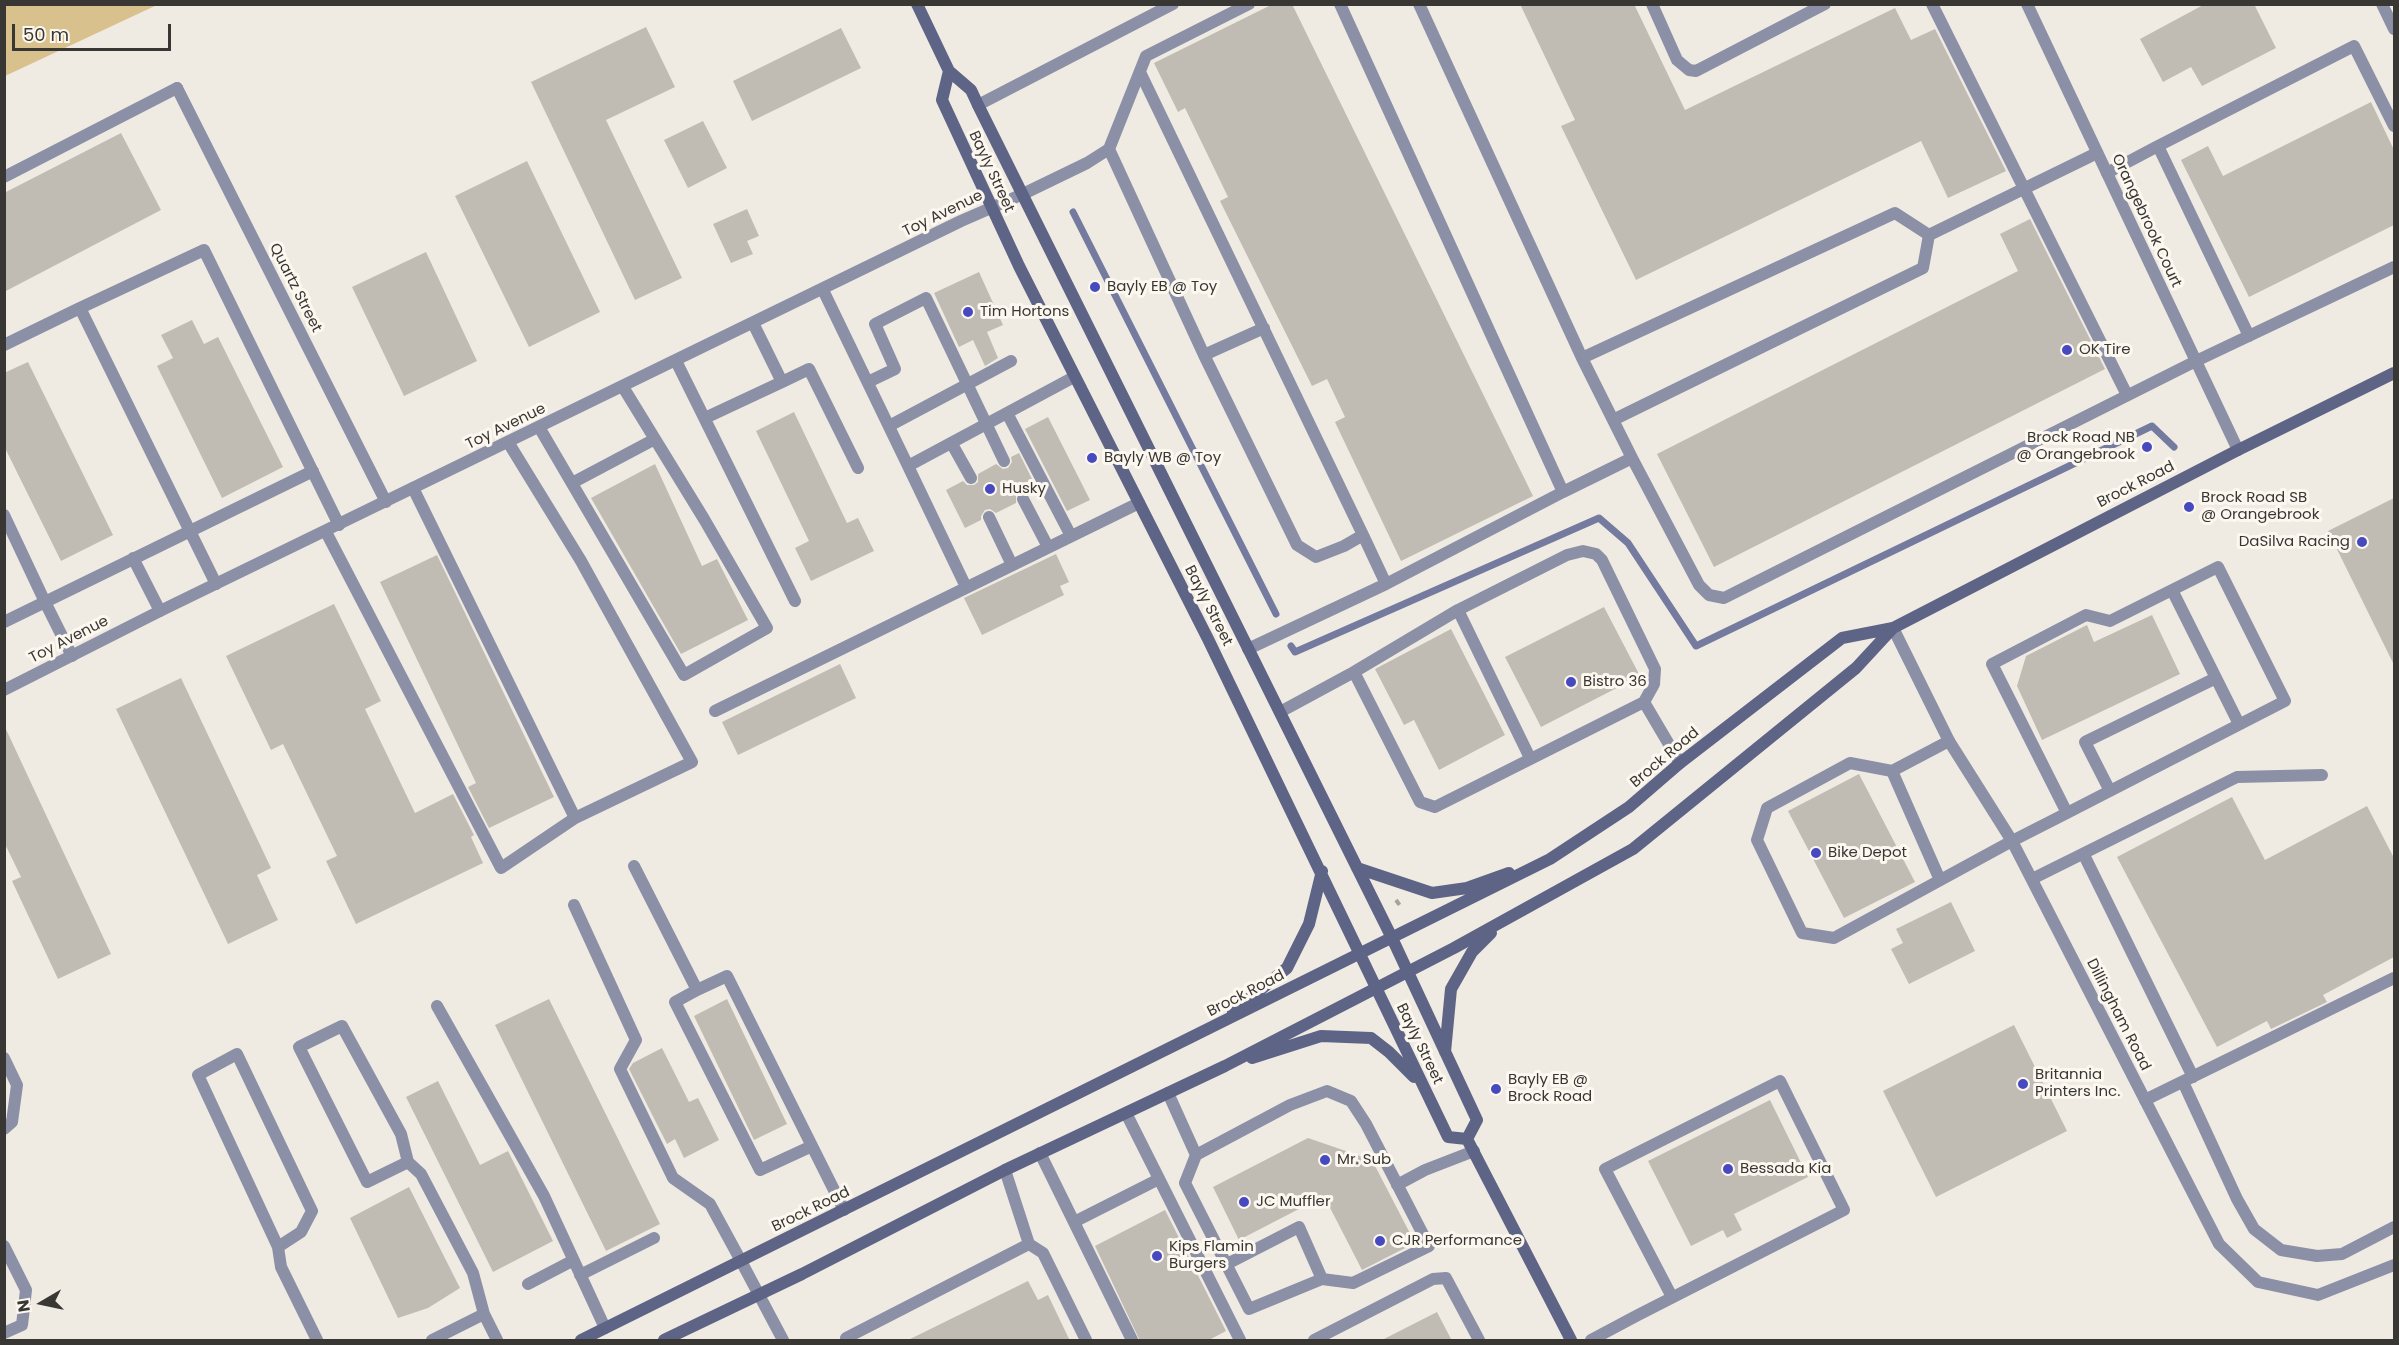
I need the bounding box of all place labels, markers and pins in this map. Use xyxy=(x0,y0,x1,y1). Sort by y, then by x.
place label: Bayly EB @ Toy xyxy=(1107,278,1217,296)
marker: Bayly EB @ Toy xyxy=(1088,280,1102,294)
place label: Tim Hortons xyxy=(980,303,1069,321)
marker: Tim Hortons xyxy=(961,305,975,319)
place label: OK Tire xyxy=(2079,341,2130,359)
marker: OK Tire xyxy=(2060,343,2074,357)
place label: Brock Road NB @ Orangebrook xyxy=(2017,429,2135,464)
marker: Brock Road NB @ Orangebrook xyxy=(2140,440,2154,454)
place label: Bayly WB @ Toy xyxy=(1104,449,1221,467)
marker: Bayly WB @ Toy xyxy=(1085,451,1099,465)
place label: Husky xyxy=(1002,480,1046,498)
marker: Husky xyxy=(983,482,997,496)
place label: Brock Road SB @ Orangebrook xyxy=(2201,489,2319,524)
marker: Brock Road SB @ Orangebrook xyxy=(2182,500,2196,514)
place label: DaSilva Racing xyxy=(2239,533,2350,551)
marker: DaSilva Racing xyxy=(2355,535,2369,549)
place label: Bistro 36 xyxy=(1583,673,1647,691)
marker: Bistro 36 xyxy=(1564,675,1578,689)
place label: Bike Depot xyxy=(1828,844,1907,862)
marker: Bike Depot xyxy=(1809,846,1823,860)
place label: Britannia Printers Inc. xyxy=(2035,1066,2120,1101)
place label: Bayly EB @ Brock Road xyxy=(1508,1071,1592,1106)
marker: Britannia Printers Inc. xyxy=(2016,1077,2030,1091)
marker: Bayly EB @ Brock Road xyxy=(1489,1082,1503,1096)
place label: Mr. Sub xyxy=(1337,1151,1391,1169)
marker: Mr. Sub xyxy=(1318,1153,1332,1167)
place label: Bessada Kia xyxy=(1740,1160,1831,1178)
marker: Bessada Kia xyxy=(1721,1162,1735,1176)
place label: JC Muffler xyxy=(1256,1193,1331,1211)
marker: JC Muffler xyxy=(1237,1195,1251,1209)
place label: CJR Performance xyxy=(1392,1232,1522,1250)
marker: CJR Performance xyxy=(1373,1234,1387,1248)
place label: Kips Flamin Burgers xyxy=(1169,1238,1254,1273)
marker: Kips Flamin Burgers xyxy=(1150,1249,1164,1263)

